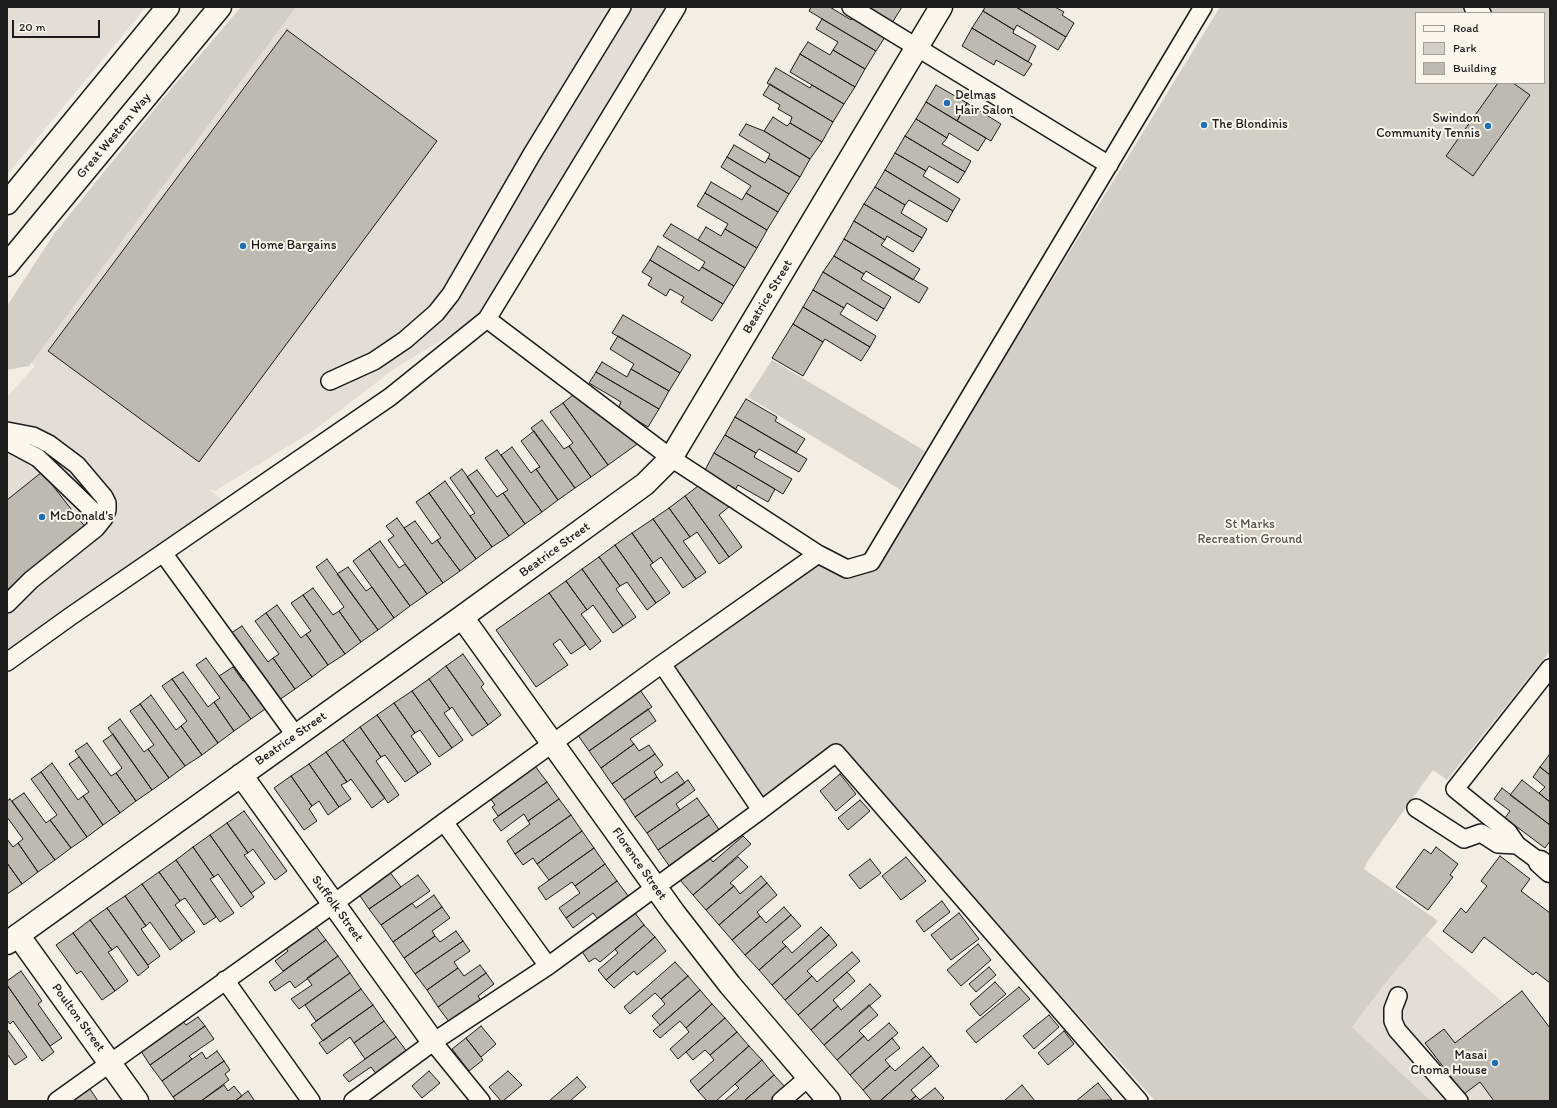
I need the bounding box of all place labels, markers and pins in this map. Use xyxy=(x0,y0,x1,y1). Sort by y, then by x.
place label: Delmas Hair Salon xyxy=(955,88,1013,119)
marker: Delmas Hair Salon xyxy=(942,98,952,108)
place label: Swindon Community Tennis xyxy=(1376,111,1480,142)
place label: The Blondinis xyxy=(1212,117,1288,133)
marker: The Blondinis xyxy=(1199,120,1209,130)
marker: Swindon Community Tennis xyxy=(1483,121,1493,131)
place label: Home Bargains xyxy=(251,238,336,254)
marker: Home Bargains xyxy=(238,241,248,251)
place label: McDonald's xyxy=(50,509,114,525)
marker: McDonald's xyxy=(37,512,47,522)
place label: Masai Choma House xyxy=(1410,1048,1487,1079)
marker: Masai Choma House xyxy=(1490,1058,1500,1068)

